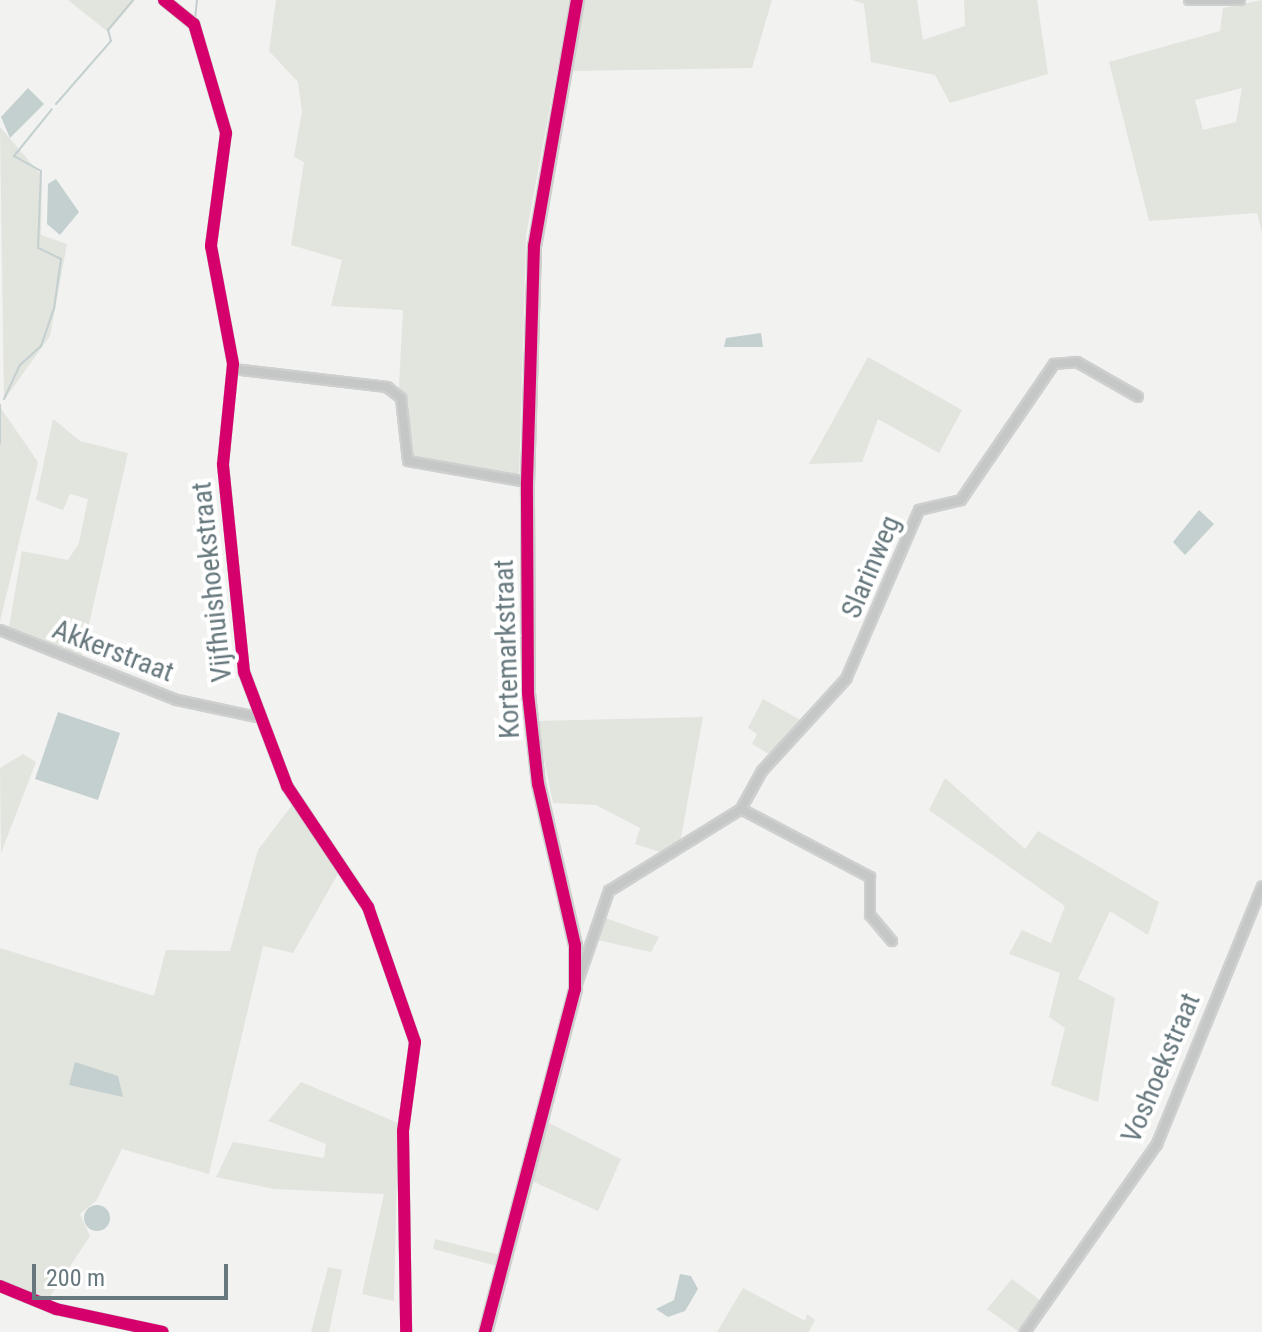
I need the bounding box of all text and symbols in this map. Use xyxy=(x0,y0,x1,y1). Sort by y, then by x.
street label: Vijfhuishoekstraat xyxy=(185,480,239,684)
street label: Slarinweg xyxy=(834,511,908,623)
street label: Kortemarkstraat xyxy=(487,559,527,739)
street label: Akkerstraat xyxy=(48,613,178,689)
street label: Voshoekstraat xyxy=(1114,988,1208,1148)
scale bar xyxy=(36,1248,232,1298)
text: 200 m xyxy=(46,1264,105,1292)

